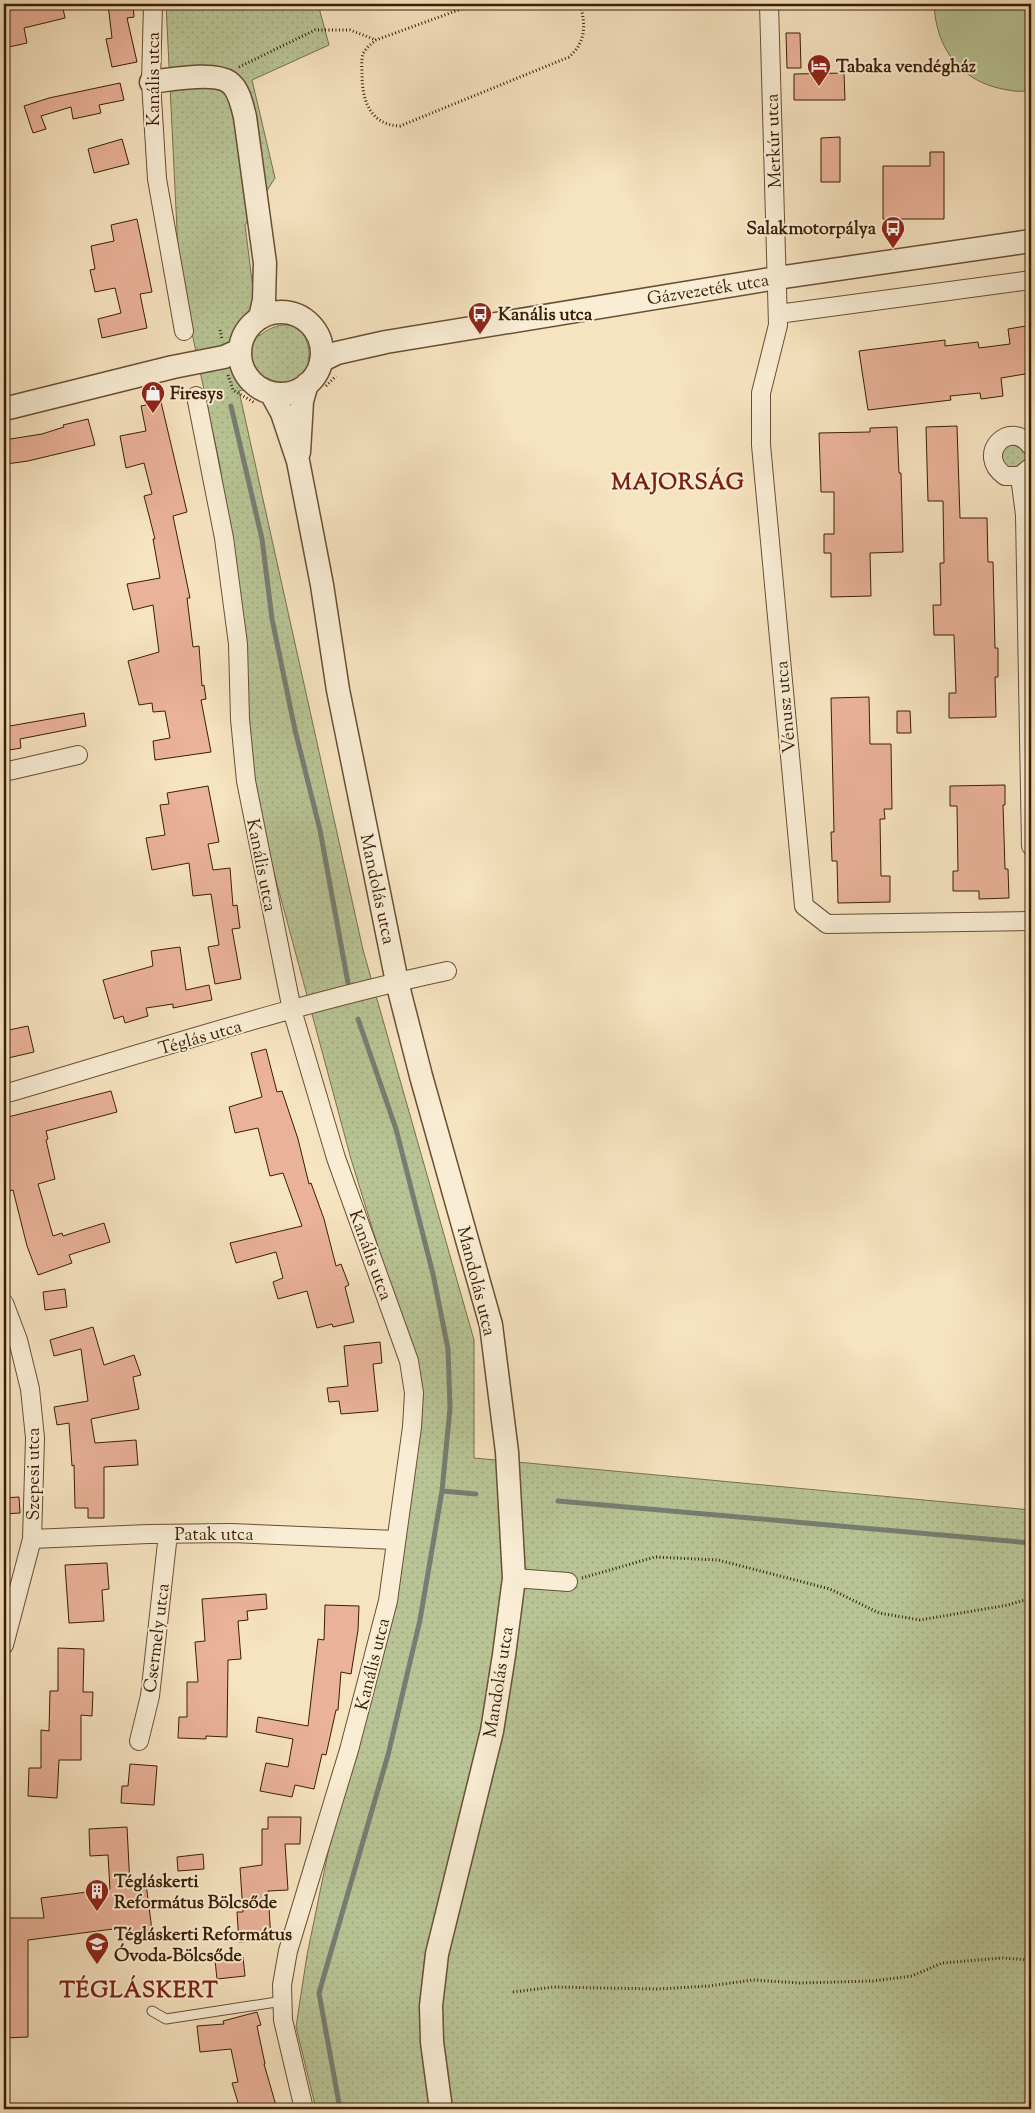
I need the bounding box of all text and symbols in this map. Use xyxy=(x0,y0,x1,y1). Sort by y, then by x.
street label: Kanális utca xyxy=(142,32,168,126)
hotel icon: Tabaka vendégház xyxy=(806,53,832,87)
place label: Tabaka vendégház xyxy=(836,55,976,81)
street label: Merkúr utca xyxy=(760,93,790,189)
bus stop icon: Salakmotorpálya xyxy=(880,215,906,249)
place label: Salakmotorpálya xyxy=(746,217,877,243)
street label: Gázvezeték utca xyxy=(645,268,771,313)
bus stop icon: Kanális utca xyxy=(467,301,493,335)
place label: Kanális utca xyxy=(498,303,593,329)
shop icon: Firesys xyxy=(140,380,166,414)
place label: Firesys xyxy=(170,382,223,408)
district label: MAJORSÁG xyxy=(611,467,745,500)
street label: Vénusz utca xyxy=(770,660,804,754)
street label: Kanális utca xyxy=(238,817,282,914)
street label: Mandolás utca xyxy=(352,832,400,947)
street label: Téglás utca xyxy=(156,1015,245,1063)
street label: Kanális utca xyxy=(341,1207,397,1304)
street label: Mandolás utca xyxy=(449,1224,501,1339)
street label: Szepesi utca xyxy=(22,1427,48,1521)
street label: Patak utca xyxy=(174,1523,254,1549)
street label: Csermely utca xyxy=(138,1582,178,1694)
street label: Kanális utca xyxy=(350,1616,398,1713)
street label: Mandolás utca xyxy=(478,1625,522,1740)
place label: Tégláskerti Református Bölcsőde xyxy=(114,1870,278,1917)
building icon: Tégláskerti Református Bölcsőde xyxy=(84,1878,110,1912)
place label: Tégláskerti Református Óvoda-Bölcsőde xyxy=(114,1923,292,1970)
school or university icon: Tégláskerti Református Óvoda-Bölcsőde xyxy=(84,1931,110,1965)
district label: TÉGLÁSKERT xyxy=(59,1975,219,2008)

